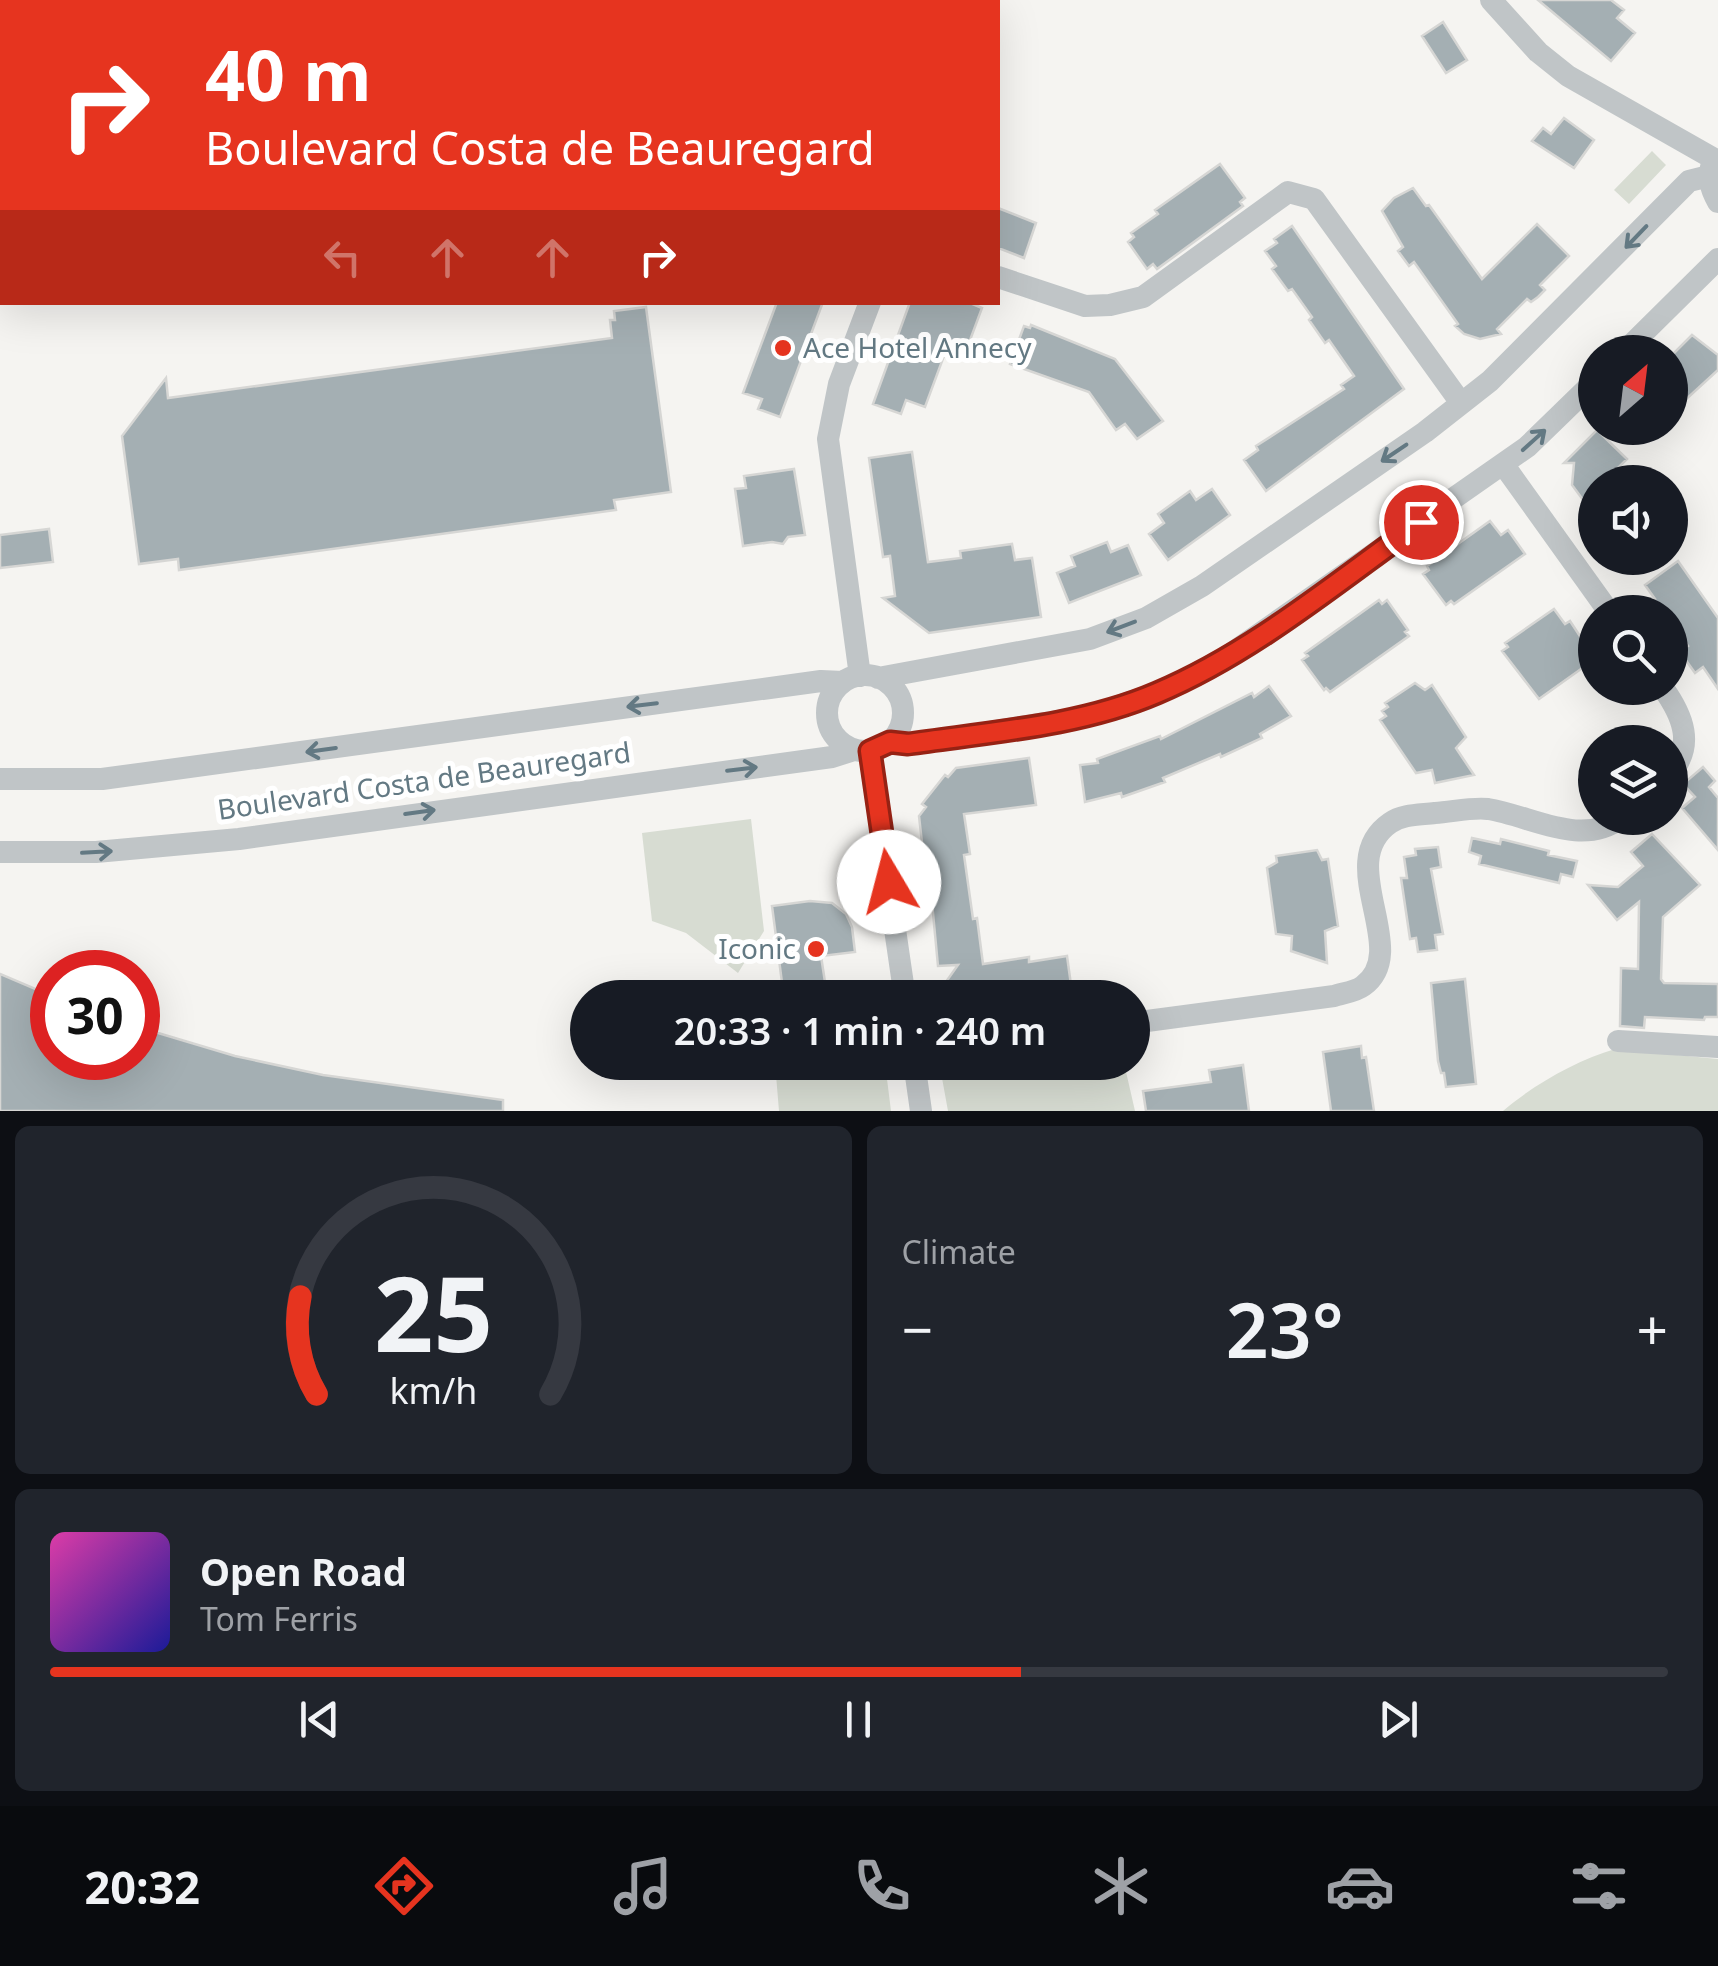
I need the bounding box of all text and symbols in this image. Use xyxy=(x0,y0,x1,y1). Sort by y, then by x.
text: 40 m xyxy=(205,26,372,122)
icon: right xyxy=(40,40,170,170)
text: Boulevard Costa de Beauregard xyxy=(205,117,875,178)
one-way arrow xyxy=(1625,224,1648,249)
icon: left xyxy=(315,230,370,285)
icon: ahead xyxy=(420,230,475,285)
icon: ahead xyxy=(525,230,580,285)
icon: right xyxy=(630,230,685,285)
place label: Ace Hotel Annecy xyxy=(803,328,1032,366)
north arrow xyxy=(1578,335,1688,445)
map controls xyxy=(1578,335,1688,835)
marker: Ace Hotel Annecy xyxy=(772,337,794,359)
one-way arrow xyxy=(1520,429,1546,451)
one-way arrow xyxy=(1381,442,1409,463)
button: sound xyxy=(1578,465,1688,575)
pin xyxy=(1379,480,1464,565)
icon: arrive xyxy=(1394,495,1449,550)
button: search xyxy=(1578,595,1688,705)
one-way arrow xyxy=(1107,620,1137,638)
one-way arrow xyxy=(627,696,659,714)
button: layers xyxy=(1578,725,1688,835)
street label: Boulevard Costa de Beauregard xyxy=(215,732,633,828)
one-way arrow xyxy=(305,742,337,760)
one-way arrow xyxy=(725,759,758,777)
one-way arrow xyxy=(403,802,435,820)
position arrow xyxy=(837,830,941,934)
one-way arrow xyxy=(81,842,113,861)
place label: Iconic xyxy=(718,929,796,967)
marker: Iconic xyxy=(805,938,827,960)
speed limit sign: 30 xyxy=(30,950,160,1080)
text: 20:33 · 1 min · 240 m xyxy=(674,1004,1046,1056)
text: Climate xyxy=(902,1230,1016,1273)
text: 25 xyxy=(374,1241,493,1382)
text: 23° xyxy=(1226,1278,1344,1380)
text: − xyxy=(902,1291,933,1366)
text: + xyxy=(1637,1291,1668,1366)
text: km/h xyxy=(389,1366,477,1414)
text: Open Road xyxy=(200,1545,407,1597)
text: Tom Ferris xyxy=(200,1597,358,1640)
icon: previous xyxy=(292,1692,347,1747)
icon: pause xyxy=(831,1692,886,1747)
icon: next xyxy=(1371,1692,1426,1747)
icon: directions xyxy=(369,1851,439,1921)
icon: music xyxy=(608,1851,678,1921)
icon: phone xyxy=(847,1851,917,1921)
icon: climate xyxy=(1086,1851,1156,1921)
icon: car xyxy=(1325,1851,1395,1921)
icon: filters xyxy=(1564,1851,1634,1921)
text: 20:32 xyxy=(84,1856,200,1917)

